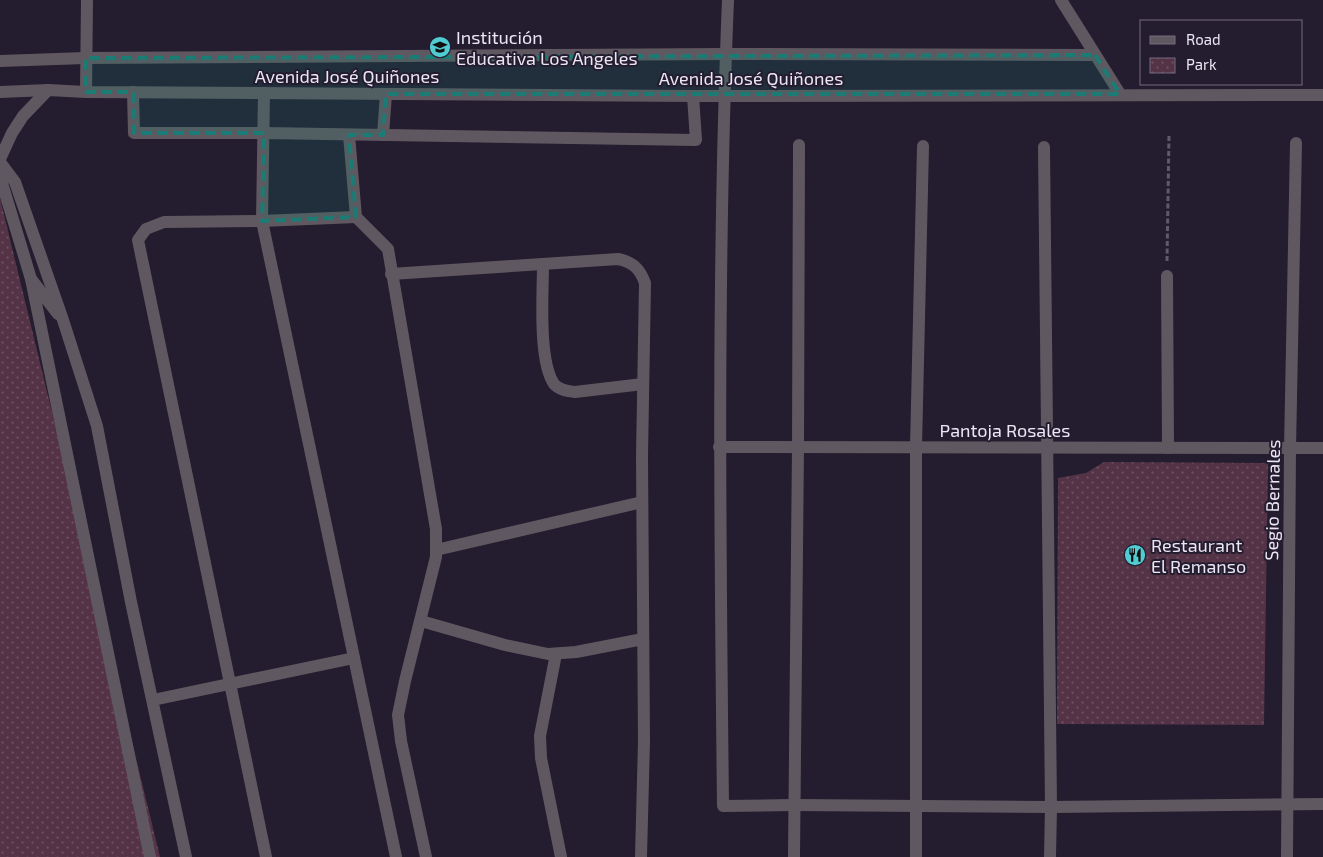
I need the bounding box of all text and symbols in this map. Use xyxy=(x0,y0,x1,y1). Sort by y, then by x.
legend xyxy=(1140,20,1303,85)
place label: Institución Educativa Los Angeles xyxy=(456,26,638,69)
text: Road xyxy=(1186,30,1221,48)
school or university icon: Institución Educativa Los Angeles xyxy=(428,35,452,59)
text: Park xyxy=(1186,55,1217,73)
street label: Avenida José Quiñones xyxy=(255,65,439,87)
street label: Avenida José Quiñones xyxy=(659,67,843,89)
street label: Pantoja Rosales xyxy=(940,419,1070,441)
street label: Segio Bernales xyxy=(1260,439,1284,561)
place label: Restaurant El Remanso xyxy=(1151,534,1246,577)
restaurant icon: Restaurant El Remanso xyxy=(1123,543,1147,567)

